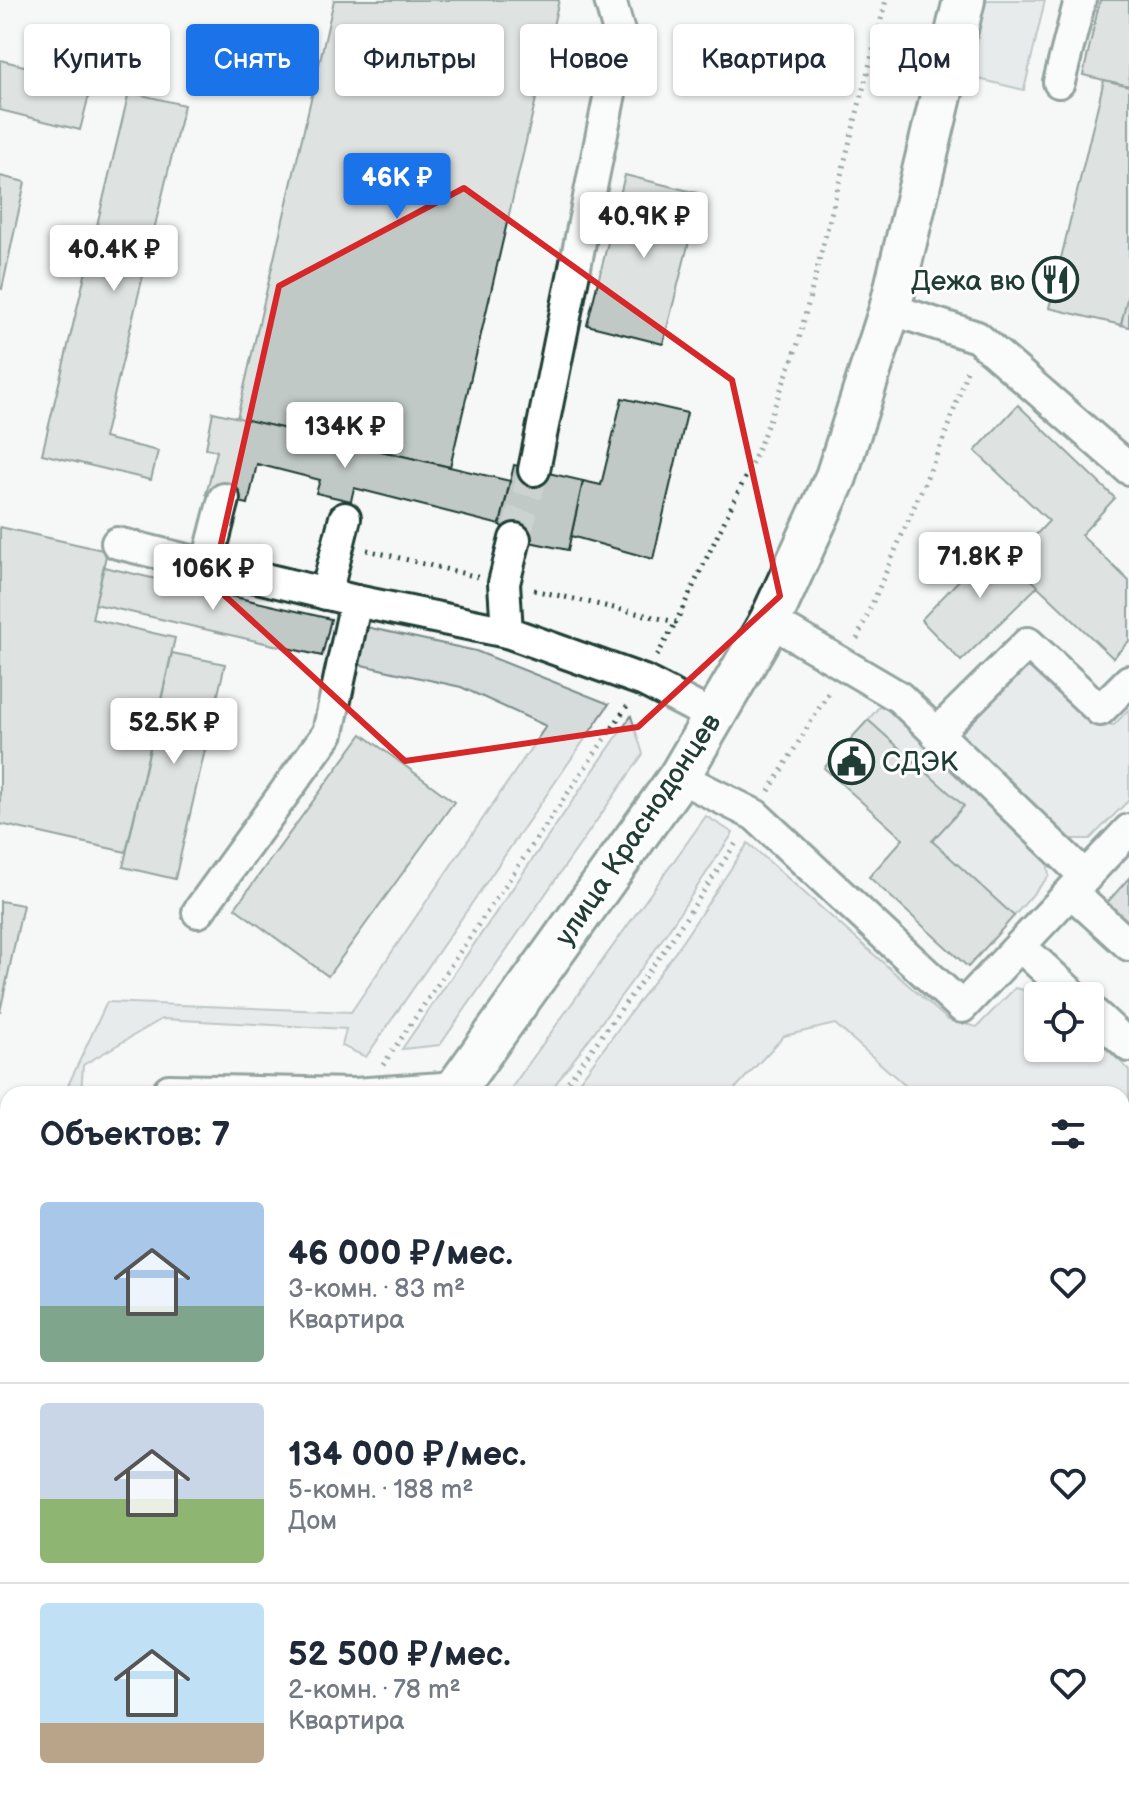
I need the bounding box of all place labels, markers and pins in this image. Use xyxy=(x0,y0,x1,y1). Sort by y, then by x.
pin: 46K ₽ xyxy=(341,153,453,221)
pin: 40.9K ₽ xyxy=(570,192,718,260)
pin: 40.4K ₽ xyxy=(40,225,188,293)
restaurant icon: Дежа вю xyxy=(1032,256,1080,304)
place label: Дежа вю xyxy=(911,265,1025,298)
pin: 134K ₽ xyxy=(280,402,410,470)
pin: 71.8K ₽ xyxy=(906,532,1054,600)
pin: 106K ₽ xyxy=(148,544,278,612)
pin: 52.5K ₽ xyxy=(100,698,248,766)
public building icon: СДЭК xyxy=(827,737,875,785)
place label: СДЭК xyxy=(882,746,959,779)

